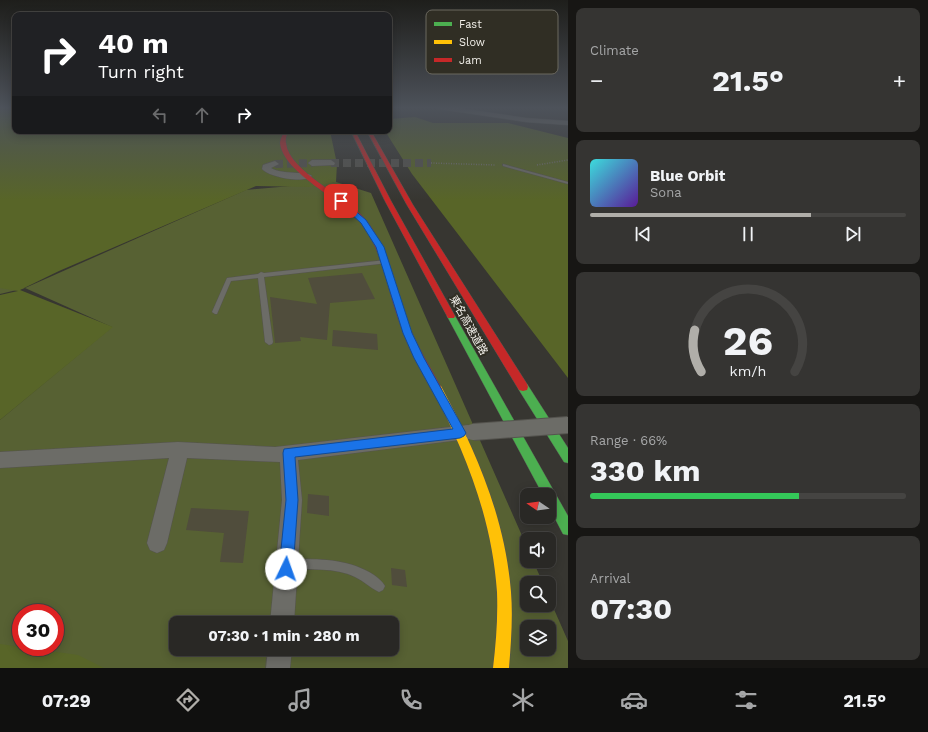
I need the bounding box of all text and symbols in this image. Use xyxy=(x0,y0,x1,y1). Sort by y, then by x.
legend xyxy=(426,10,558,74)
text: Fast xyxy=(459,18,482,31)
text: 40 m xyxy=(98,27,168,60)
icon: right xyxy=(32,28,84,80)
text: Slow xyxy=(459,36,485,49)
text: Climate xyxy=(590,43,639,58)
text: Jam xyxy=(459,54,482,67)
text: Turn right xyxy=(98,61,184,82)
text: 21.5° xyxy=(712,63,784,98)
text: − xyxy=(590,68,603,93)
text: + xyxy=(893,68,906,93)
icon: left xyxy=(149,104,171,126)
icon: ahead xyxy=(191,104,213,126)
icon: right xyxy=(233,104,255,126)
text: Blue Orbit xyxy=(650,167,725,185)
pin xyxy=(324,184,358,218)
text: Sona xyxy=(650,185,682,200)
icon: arrive xyxy=(330,190,352,212)
icon: previous xyxy=(632,223,654,245)
icon: pause xyxy=(737,223,759,245)
icon: next xyxy=(842,223,864,245)
street label: 東名高速道路 xyxy=(447,293,490,357)
text: 26 xyxy=(723,316,773,365)
text: km/h xyxy=(730,363,766,379)
text: Range · 66% xyxy=(590,433,667,448)
text: 330 km xyxy=(590,453,700,488)
north arrow xyxy=(520,488,556,524)
map controls xyxy=(520,488,556,656)
button: sound xyxy=(520,532,556,568)
position arrow xyxy=(265,548,307,590)
text: Arrival xyxy=(590,571,631,586)
button: search xyxy=(520,576,556,612)
text: 07:30 xyxy=(590,591,672,626)
speed limit sign: 30 xyxy=(12,604,64,656)
button: layers xyxy=(520,620,556,656)
text: 07:30 · 1 min · 280 m xyxy=(208,627,360,645)
icon: directions xyxy=(174,686,202,714)
icon: music xyxy=(286,686,314,714)
icon: phone xyxy=(397,686,425,714)
icon: climate xyxy=(509,686,537,714)
icon: car xyxy=(620,686,648,714)
icon: filters xyxy=(732,686,760,714)
text: 07:29 xyxy=(42,690,91,711)
text: 21.5° xyxy=(843,690,886,711)

